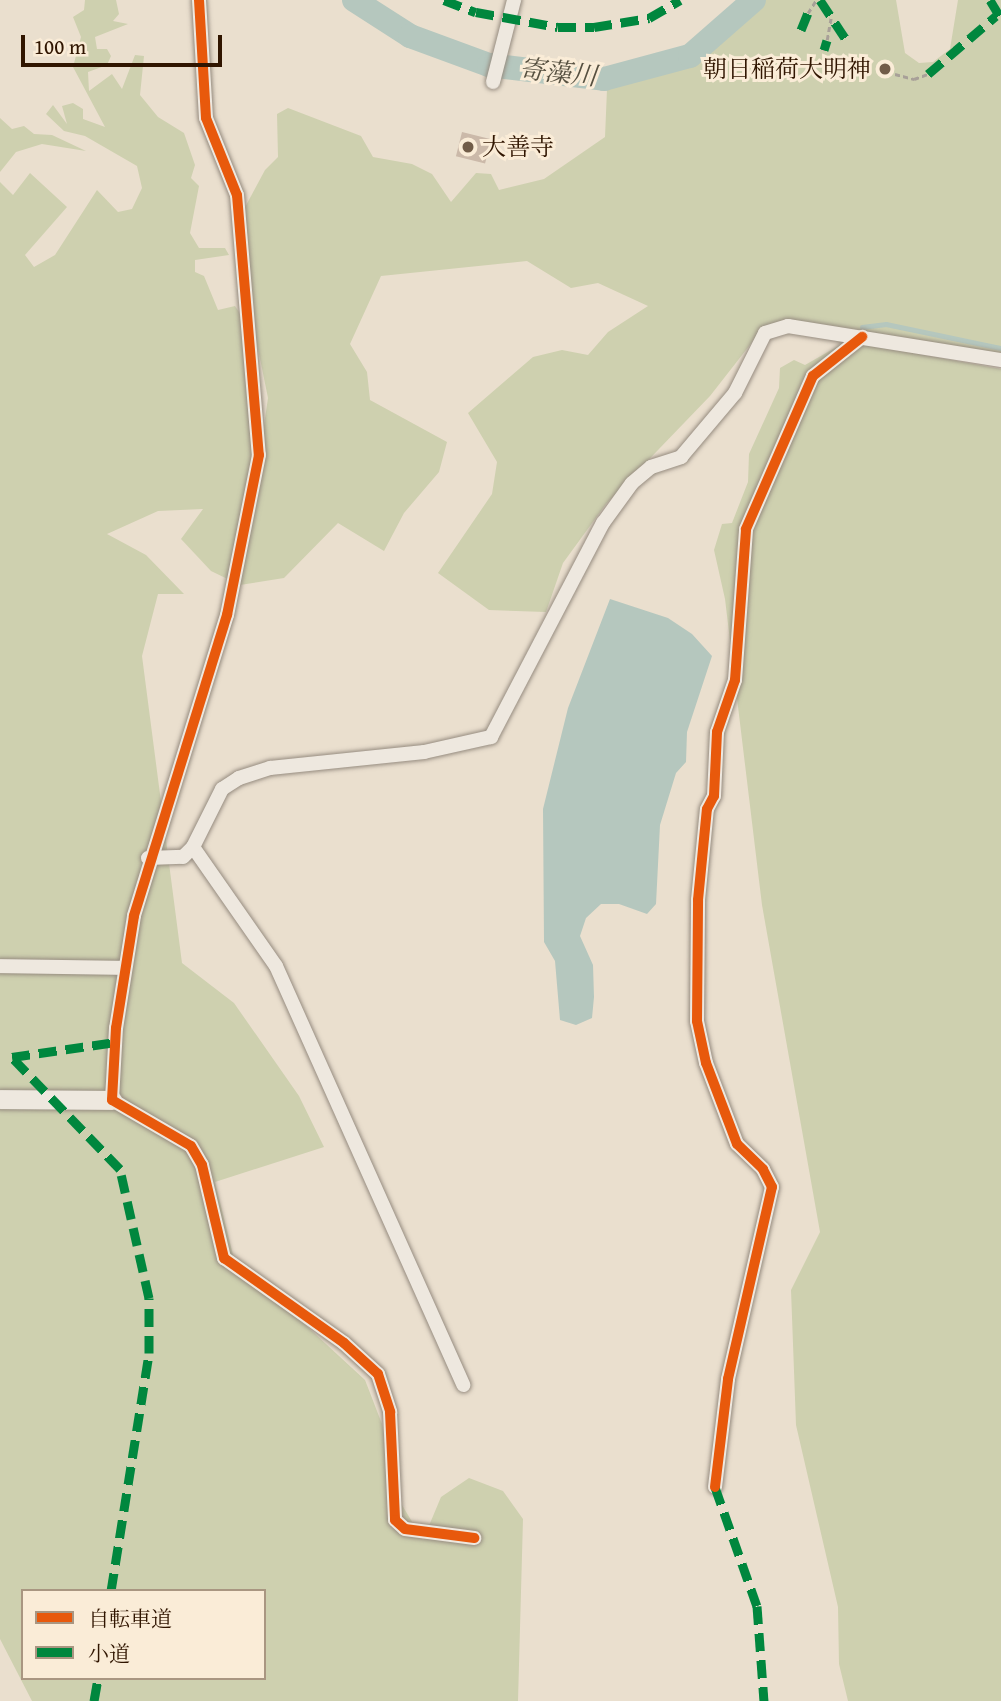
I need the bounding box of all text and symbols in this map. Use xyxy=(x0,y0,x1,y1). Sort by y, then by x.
scale bar xyxy=(24,21,226,65)
text: 100 m xyxy=(34,31,86,62)
water label: 寄藻川 xyxy=(518,52,598,92)
place label: 朝日稲荷大明神 xyxy=(703,55,871,83)
marker: 朝日稲荷大明神 xyxy=(877,61,893,77)
place label: 大善寺 xyxy=(482,133,554,161)
marker: 大善寺 xyxy=(460,139,476,155)
legend xyxy=(21,1589,266,1680)
text: 自転車道 xyxy=(88,1603,172,1634)
text: 小道 xyxy=(88,1638,130,1669)

